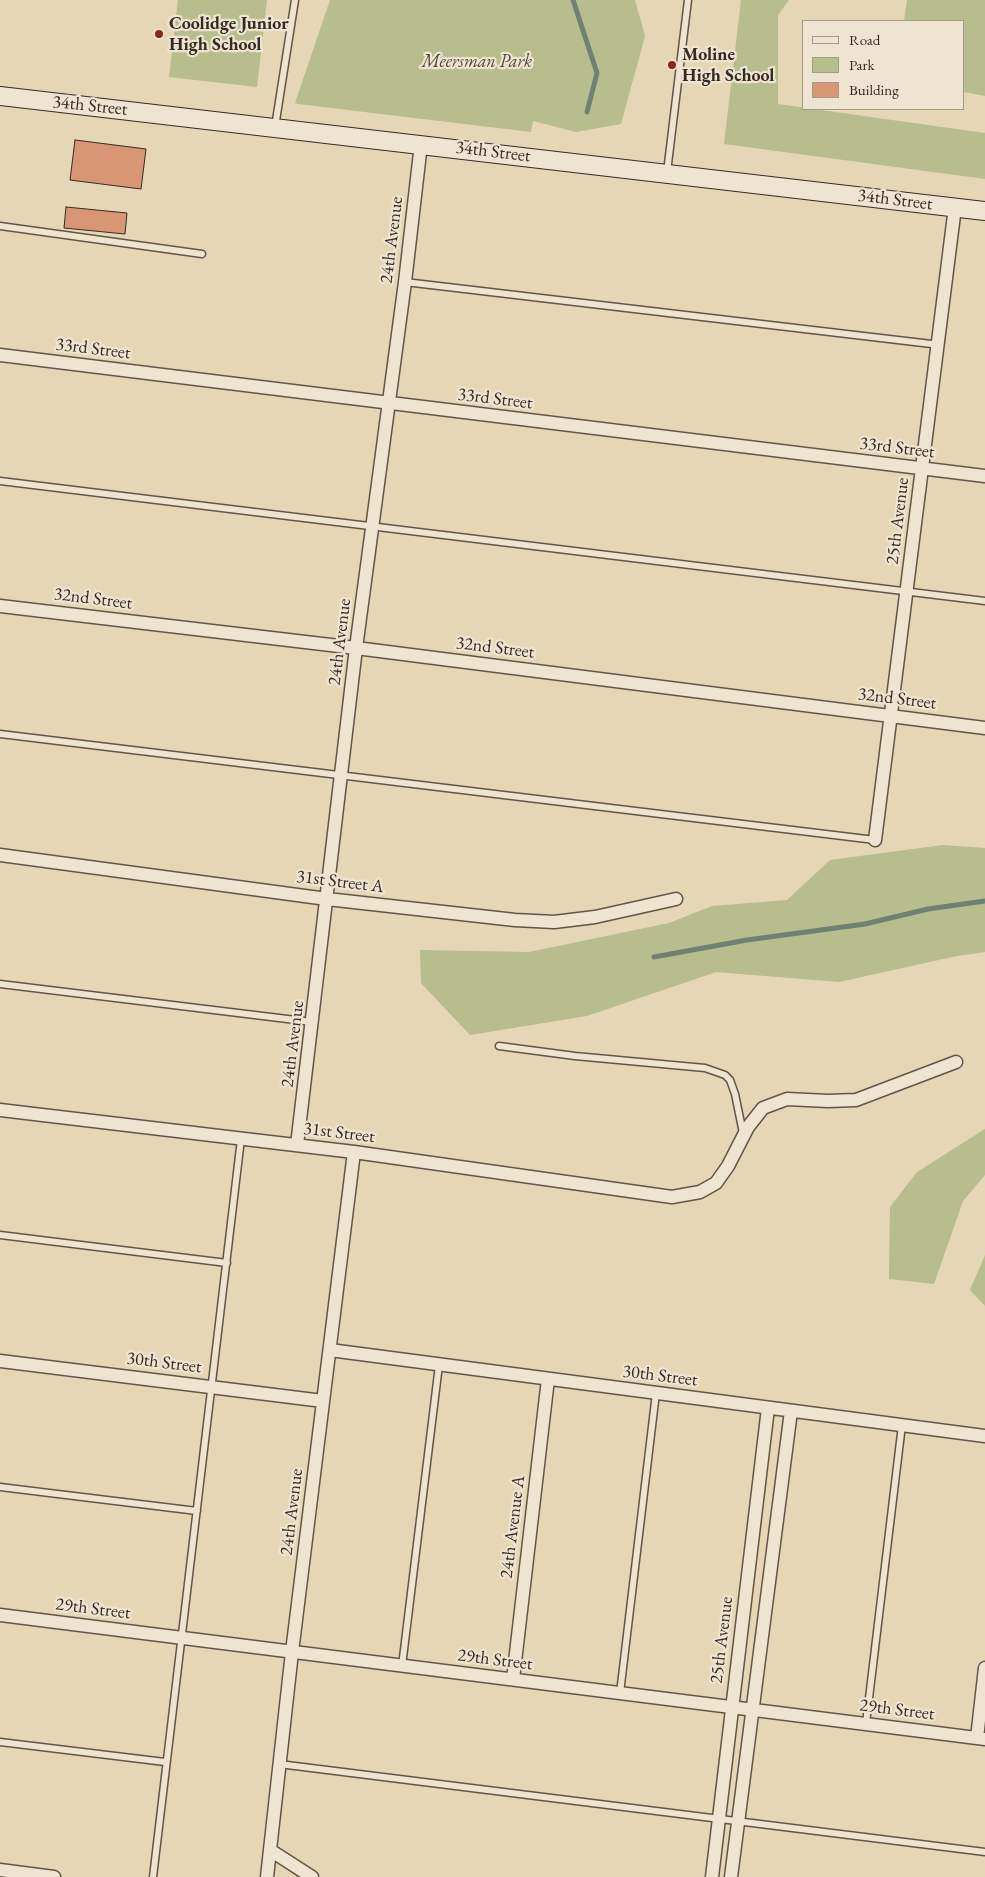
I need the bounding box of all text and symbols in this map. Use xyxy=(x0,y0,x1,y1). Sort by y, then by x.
place label: Coolidge Junior High School xyxy=(169,13,289,56)
legend xyxy=(802,20,965,110)
marker: Coolidge Junior High School xyxy=(153,28,165,40)
text: Road xyxy=(849,30,880,49)
place label: Moline High School xyxy=(682,44,774,86)
park label: Meersman Park xyxy=(422,51,532,73)
text: Park xyxy=(849,55,875,74)
marker: Moline High School xyxy=(666,59,678,71)
text: Building xyxy=(849,80,899,99)
street label: 34th Street xyxy=(51,91,129,121)
street label: 34th Street xyxy=(454,137,532,167)
street label: 34th Street xyxy=(856,185,934,215)
street label: 24th Avenue xyxy=(376,195,408,285)
street label: 33rd Street xyxy=(54,334,132,364)
street label: 33rd Street xyxy=(456,384,534,414)
street label: 33rd Street xyxy=(858,433,936,463)
street label: 25th Avenue xyxy=(882,476,914,566)
street label: 32nd Street xyxy=(52,583,134,615)
street label: 24th Avenue xyxy=(324,597,356,687)
street label: 32nd Street xyxy=(454,632,536,664)
street label: 32nd Street xyxy=(856,683,938,715)
street label: 31st Street A xyxy=(295,866,385,898)
street label: 24th Avenue xyxy=(277,999,309,1089)
street label: 31st Street xyxy=(302,1118,376,1148)
street label: 30th Street xyxy=(125,1348,203,1378)
street label: 30th Street xyxy=(621,1361,699,1391)
street label: 24th Avenue xyxy=(276,1467,308,1557)
street label: 24th Avenue A xyxy=(496,1474,530,1580)
street label: 29th Street xyxy=(54,1594,132,1624)
street label: 25th Avenue xyxy=(706,1595,738,1685)
street label: 29th Street xyxy=(456,1645,534,1675)
street label: 29th Street xyxy=(858,1695,936,1725)

